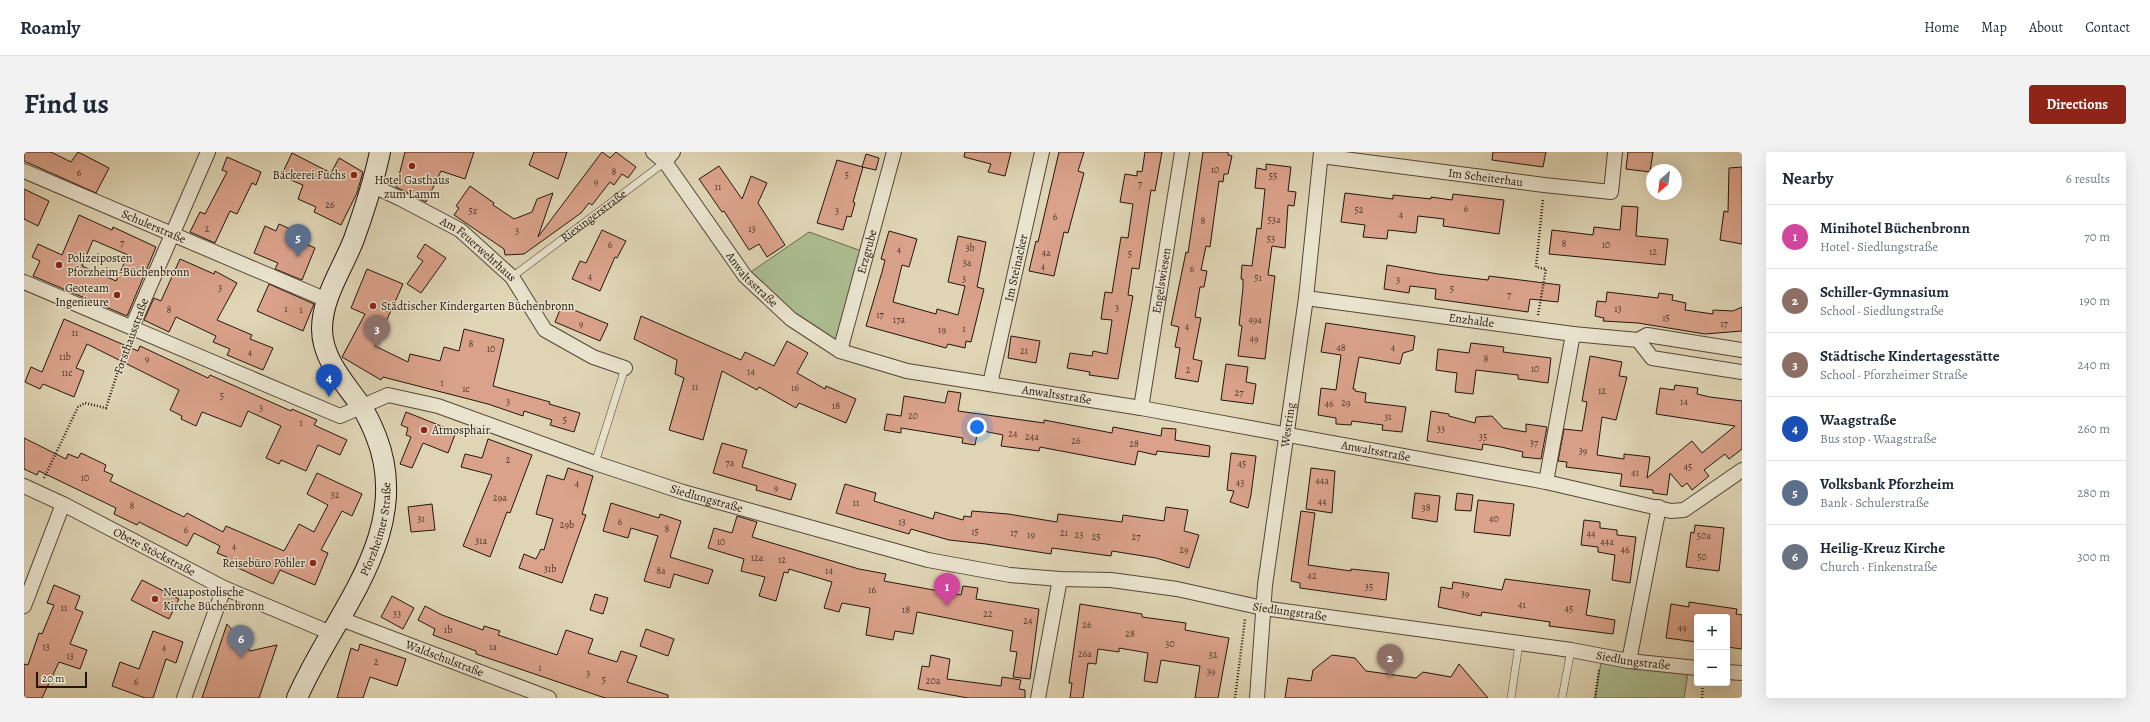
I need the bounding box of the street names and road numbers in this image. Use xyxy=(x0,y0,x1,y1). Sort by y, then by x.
street label: Im Scheiterhau xyxy=(1447,165,1525,190)
street label: Riexingerstraße xyxy=(557,186,630,246)
street label: Schulerstraße xyxy=(119,205,188,247)
street label: Am Feuerwehrhaus xyxy=(437,213,521,284)
street label: Erzgrube xyxy=(853,228,881,276)
street label: Im Steinacker xyxy=(1001,232,1031,303)
street label: Engelswiesen xyxy=(1148,246,1175,315)
street label: Anwaltsstraße xyxy=(722,248,781,311)
street label: Forsthausstraße xyxy=(110,296,152,376)
street label: Enzhalde xyxy=(1448,309,1495,331)
street label: Anwaltsstraße xyxy=(1020,381,1093,408)
street label: Westring xyxy=(1277,401,1299,449)
street label: Anwaltsstraße xyxy=(1339,437,1412,465)
street label: Siedlungstraße xyxy=(668,480,745,516)
street label: Pforzheimer Straße xyxy=(356,482,394,579)
street label: Obere Stöckstraße xyxy=(110,524,198,580)
street label: Siedlungstraße xyxy=(1251,598,1328,625)
street label: Waldschulstraße xyxy=(402,636,486,681)
street label: Siedlungstraße xyxy=(1595,647,1671,673)

